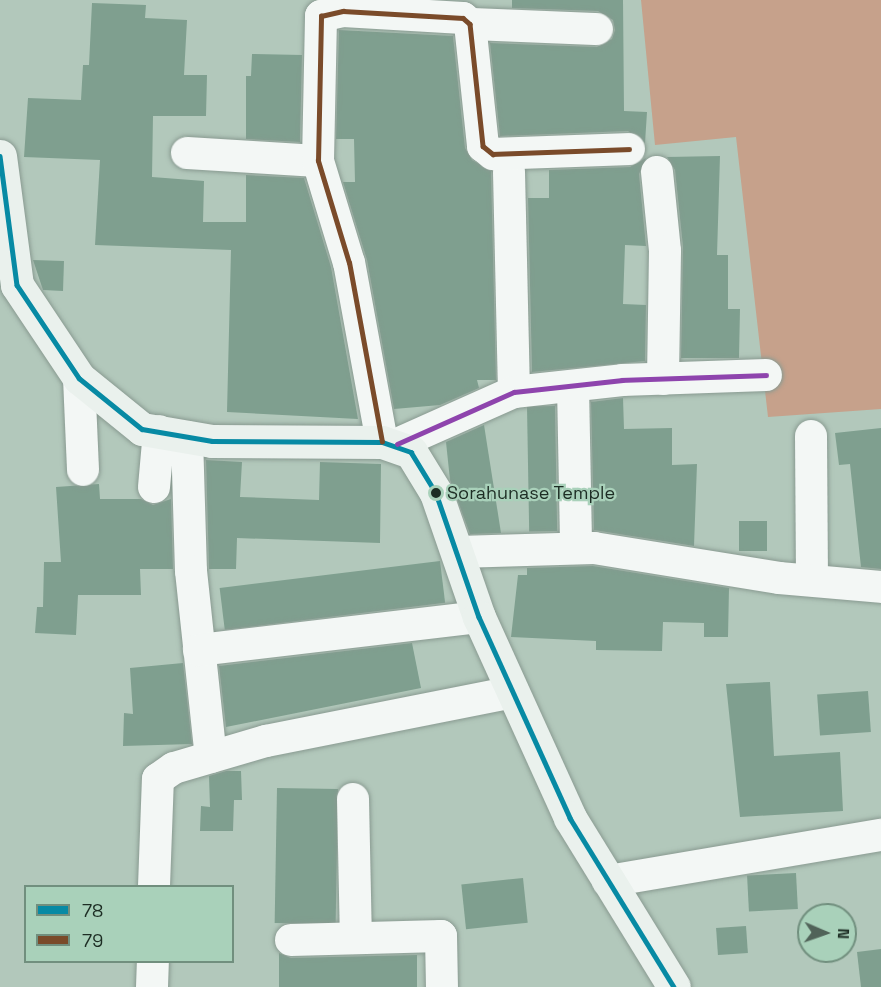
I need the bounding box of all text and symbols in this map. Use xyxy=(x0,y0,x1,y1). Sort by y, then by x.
place label: Sorahunase Temple xyxy=(447,482,616,504)
marker: Sorahunase Temple xyxy=(430,487,442,499)
legend xyxy=(24,885,234,963)
text: 78 xyxy=(82,899,103,922)
north arrow xyxy=(797,903,857,963)
text: N xyxy=(833,928,854,939)
text: 79 xyxy=(82,929,103,952)

